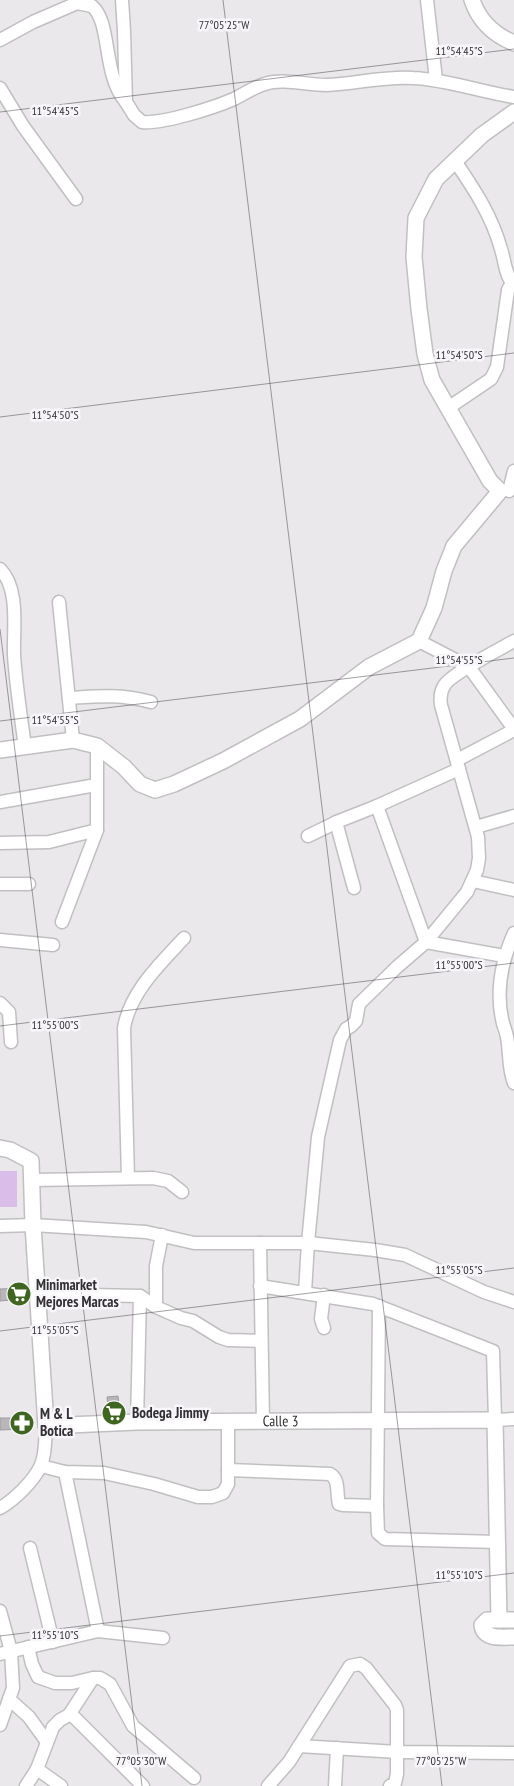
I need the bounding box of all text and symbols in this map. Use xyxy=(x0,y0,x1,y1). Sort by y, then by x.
text: 77°05'25"W xyxy=(199,17,249,32)
text: 11°54'45"S xyxy=(435,43,483,58)
text: 11°54'45"S xyxy=(31,103,79,118)
text: 11°54'50"S xyxy=(435,347,483,362)
text: 11°54'50"S xyxy=(31,407,79,422)
text: 11°54'55"S xyxy=(435,652,483,667)
text: 11°54'55"S xyxy=(31,712,79,727)
text: 11°55'00"S xyxy=(435,957,483,972)
text: 11°55'00"S xyxy=(31,1017,79,1032)
text: 11°55'05"S xyxy=(435,1262,483,1277)
place label: Minimarket Mejores Marcas xyxy=(36,1275,119,1311)
supermarket icon: Minimarket Mejores Marcas xyxy=(6,1281,32,1307)
text: 11°55'05"S xyxy=(31,1322,79,1337)
supermarket icon: Bodega Jimmy xyxy=(101,1400,127,1426)
place label: Bodega Jimmy xyxy=(132,1403,210,1422)
place label: M & L Botica xyxy=(40,1404,73,1440)
pharmacy icon: M & L Botica xyxy=(9,1410,35,1436)
street label: Calle 3 xyxy=(263,1411,299,1430)
text: 11°55'10"S xyxy=(435,1567,483,1582)
text: 11°55'10"S xyxy=(31,1627,79,1642)
text: 77°05'30"W xyxy=(116,1753,166,1768)
text: 77°05'25"W xyxy=(416,1753,466,1768)

